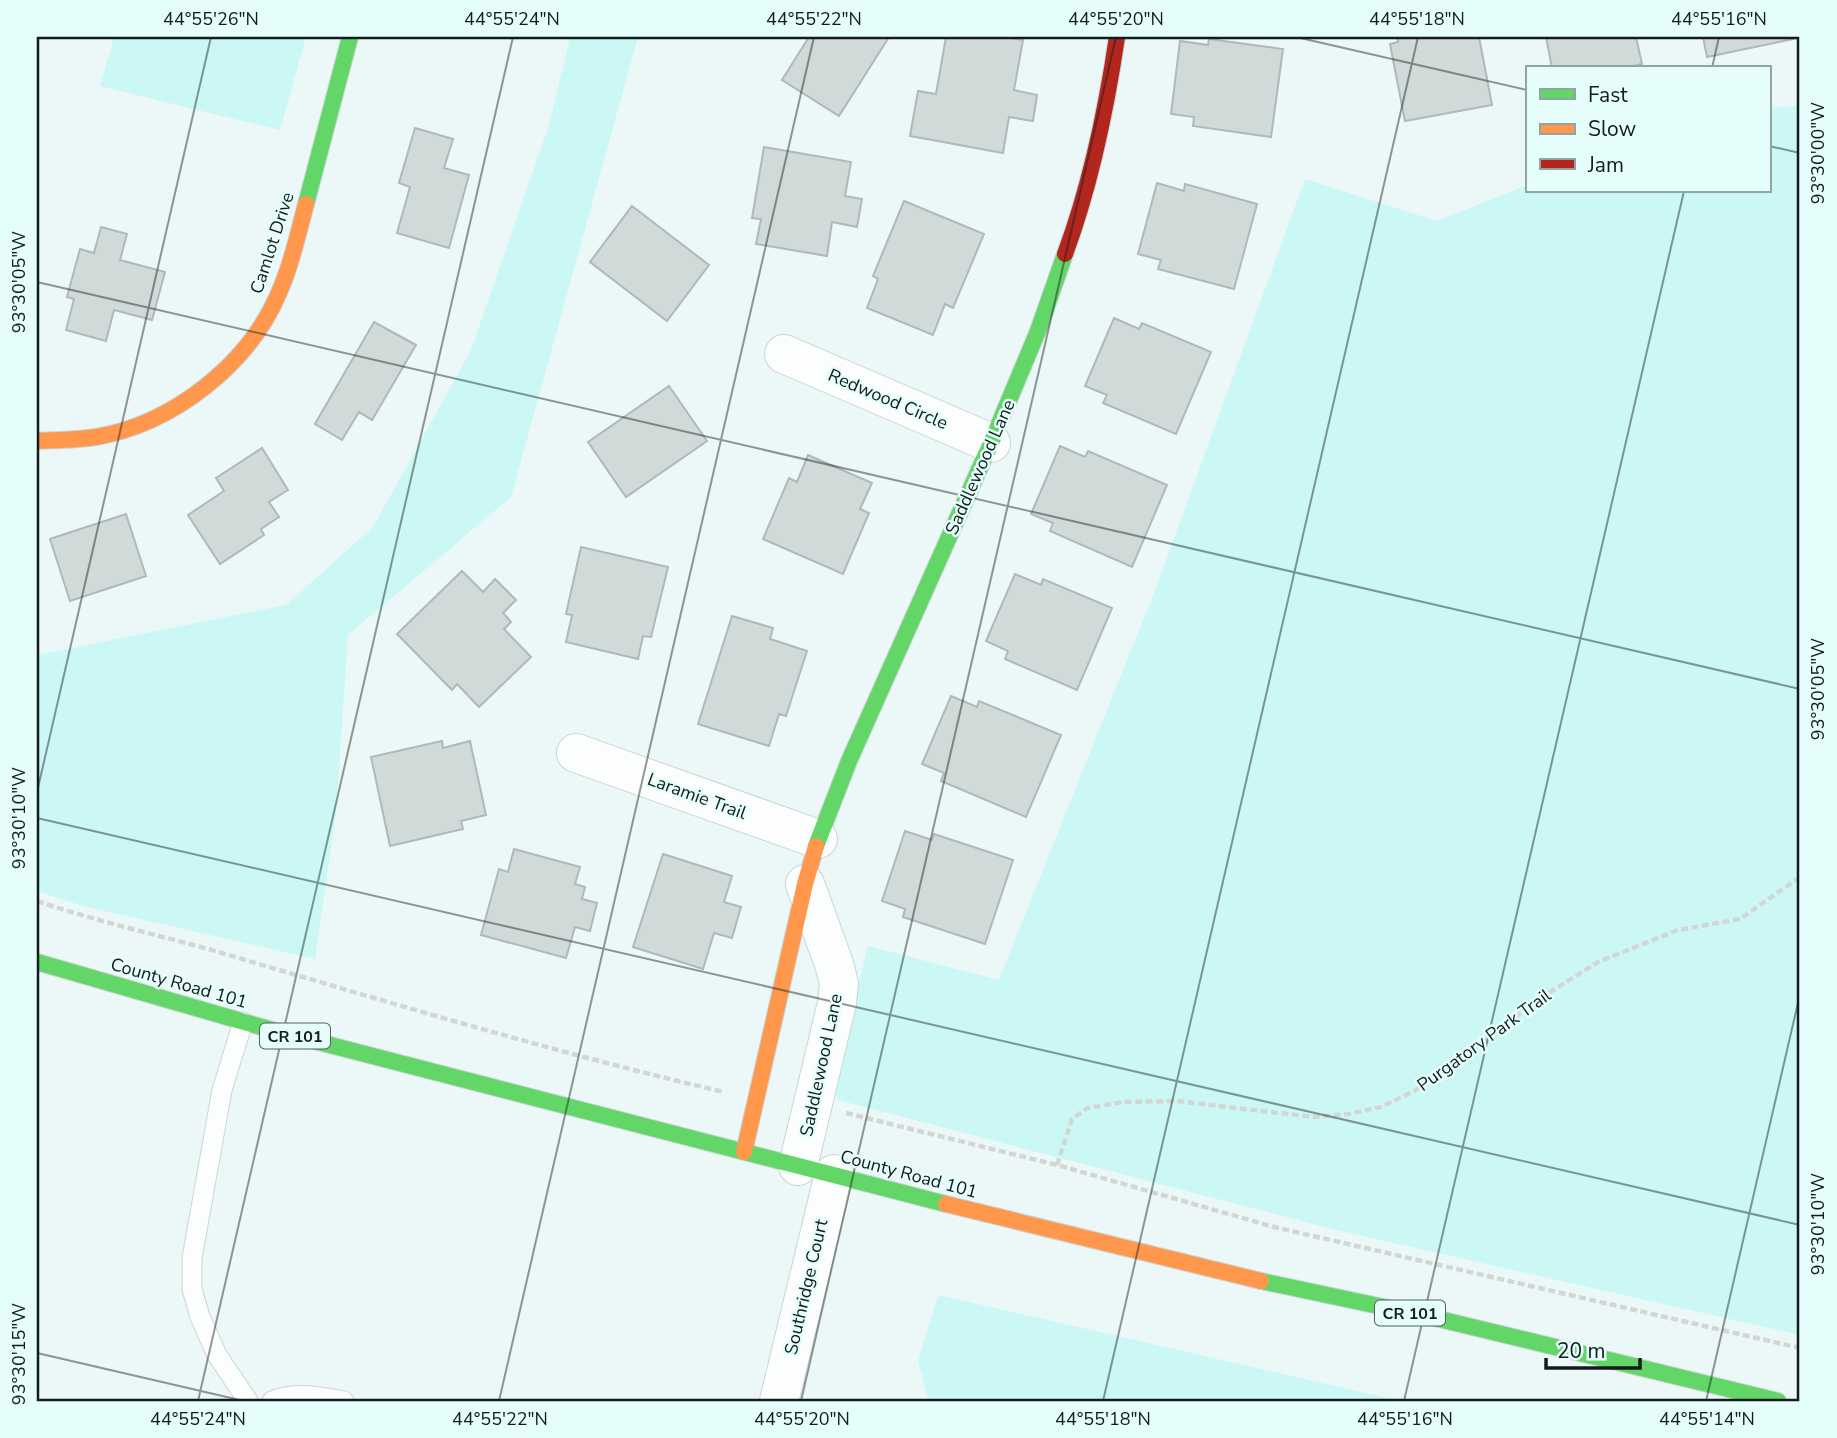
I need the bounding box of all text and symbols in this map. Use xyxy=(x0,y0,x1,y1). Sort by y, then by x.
text: 44°55'26"N xyxy=(163,7,259,31)
text: 44°55'24"N xyxy=(464,7,560,31)
text: 44°55'22"N xyxy=(766,7,862,31)
text: 44°55'20"N xyxy=(1068,7,1164,31)
text: 44°55'18"N xyxy=(1369,7,1465,31)
text: 44°55'16"N xyxy=(1671,7,1767,31)
legend xyxy=(1526,66,1770,192)
text: Fast xyxy=(1588,81,1628,109)
text: 93°30'00"W xyxy=(1806,102,1830,204)
text: Slow xyxy=(1588,115,1637,143)
text: Jam xyxy=(1587,151,1624,179)
street label: Camlot Drive xyxy=(244,189,300,297)
text: 93°30'05"W xyxy=(7,231,31,333)
street label: Redwood Circle xyxy=(824,363,952,435)
street label: Saddlewood Lane xyxy=(939,396,1021,538)
text: 93°30'05"W xyxy=(1806,638,1830,740)
text: 93°30'10"W xyxy=(7,767,31,869)
street label: Laramie Trail xyxy=(644,767,751,825)
street label: County Road 101 xyxy=(108,952,250,1014)
street label: Purgatory Park Trail xyxy=(1412,983,1556,1097)
street label: Saddlewood Lane xyxy=(794,991,848,1139)
road number: CR 101 xyxy=(260,1024,330,1048)
street label: County Road 101 xyxy=(838,1144,980,1204)
text: 93°30'10"W xyxy=(1806,1173,1830,1275)
street label: Southridge Court xyxy=(779,1216,833,1357)
road number: CR 101 xyxy=(1375,1301,1445,1326)
text: 93°30'15"W xyxy=(7,1303,31,1405)
scale bar xyxy=(1546,1326,1641,1370)
text: 20 m xyxy=(1557,1337,1606,1365)
text: 44°55'24"N xyxy=(150,1407,246,1431)
text: 44°55'22"N xyxy=(452,1407,548,1431)
text: 44°55'20"N xyxy=(754,1407,850,1431)
text: 44°55'18"N xyxy=(1055,1407,1151,1431)
text: 44°55'16"N xyxy=(1357,1407,1453,1431)
text: 44°55'14"N xyxy=(1659,1407,1755,1431)

